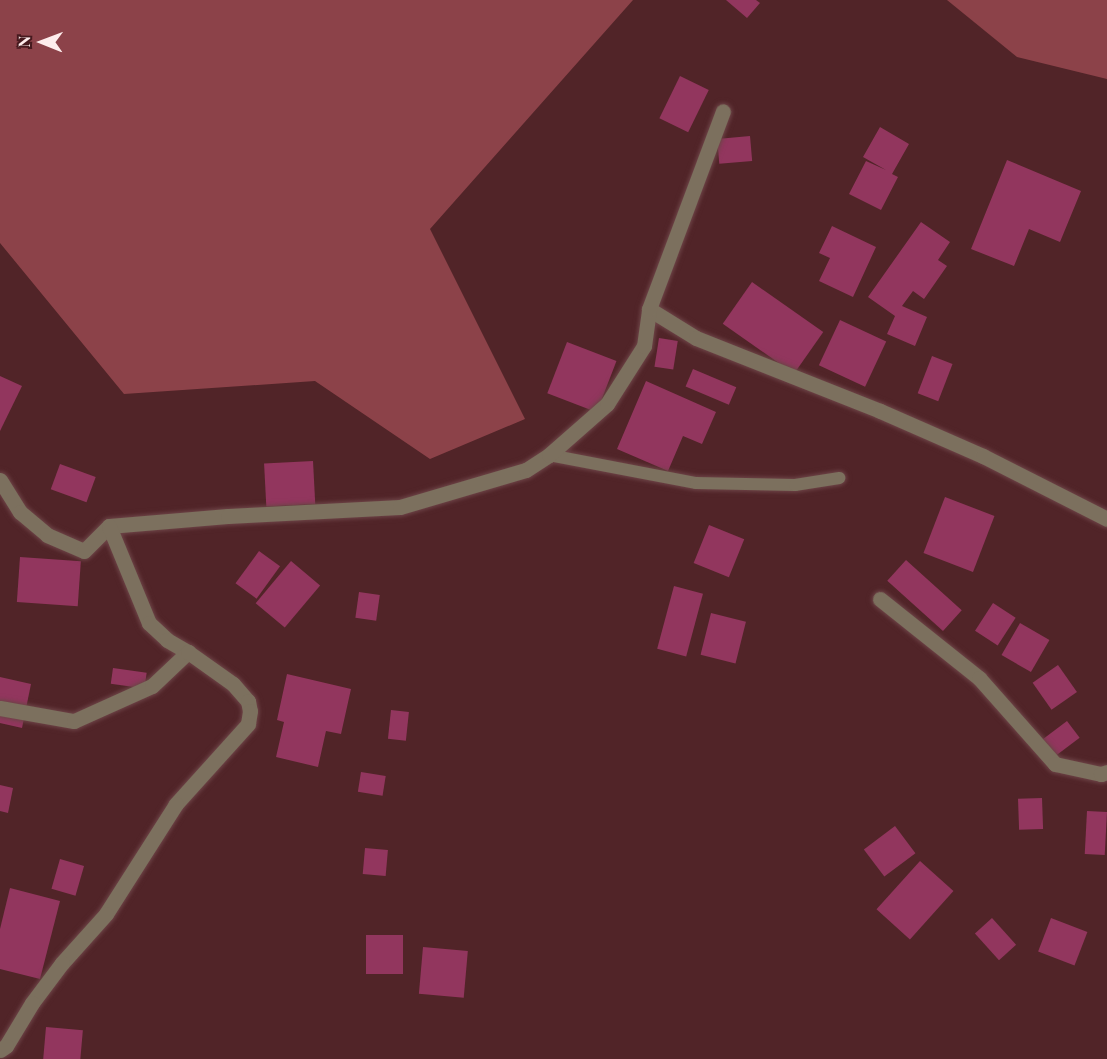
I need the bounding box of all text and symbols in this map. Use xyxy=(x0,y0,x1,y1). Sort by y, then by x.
north arrow xyxy=(12,12,72,72)
text: N xyxy=(13,36,34,48)

